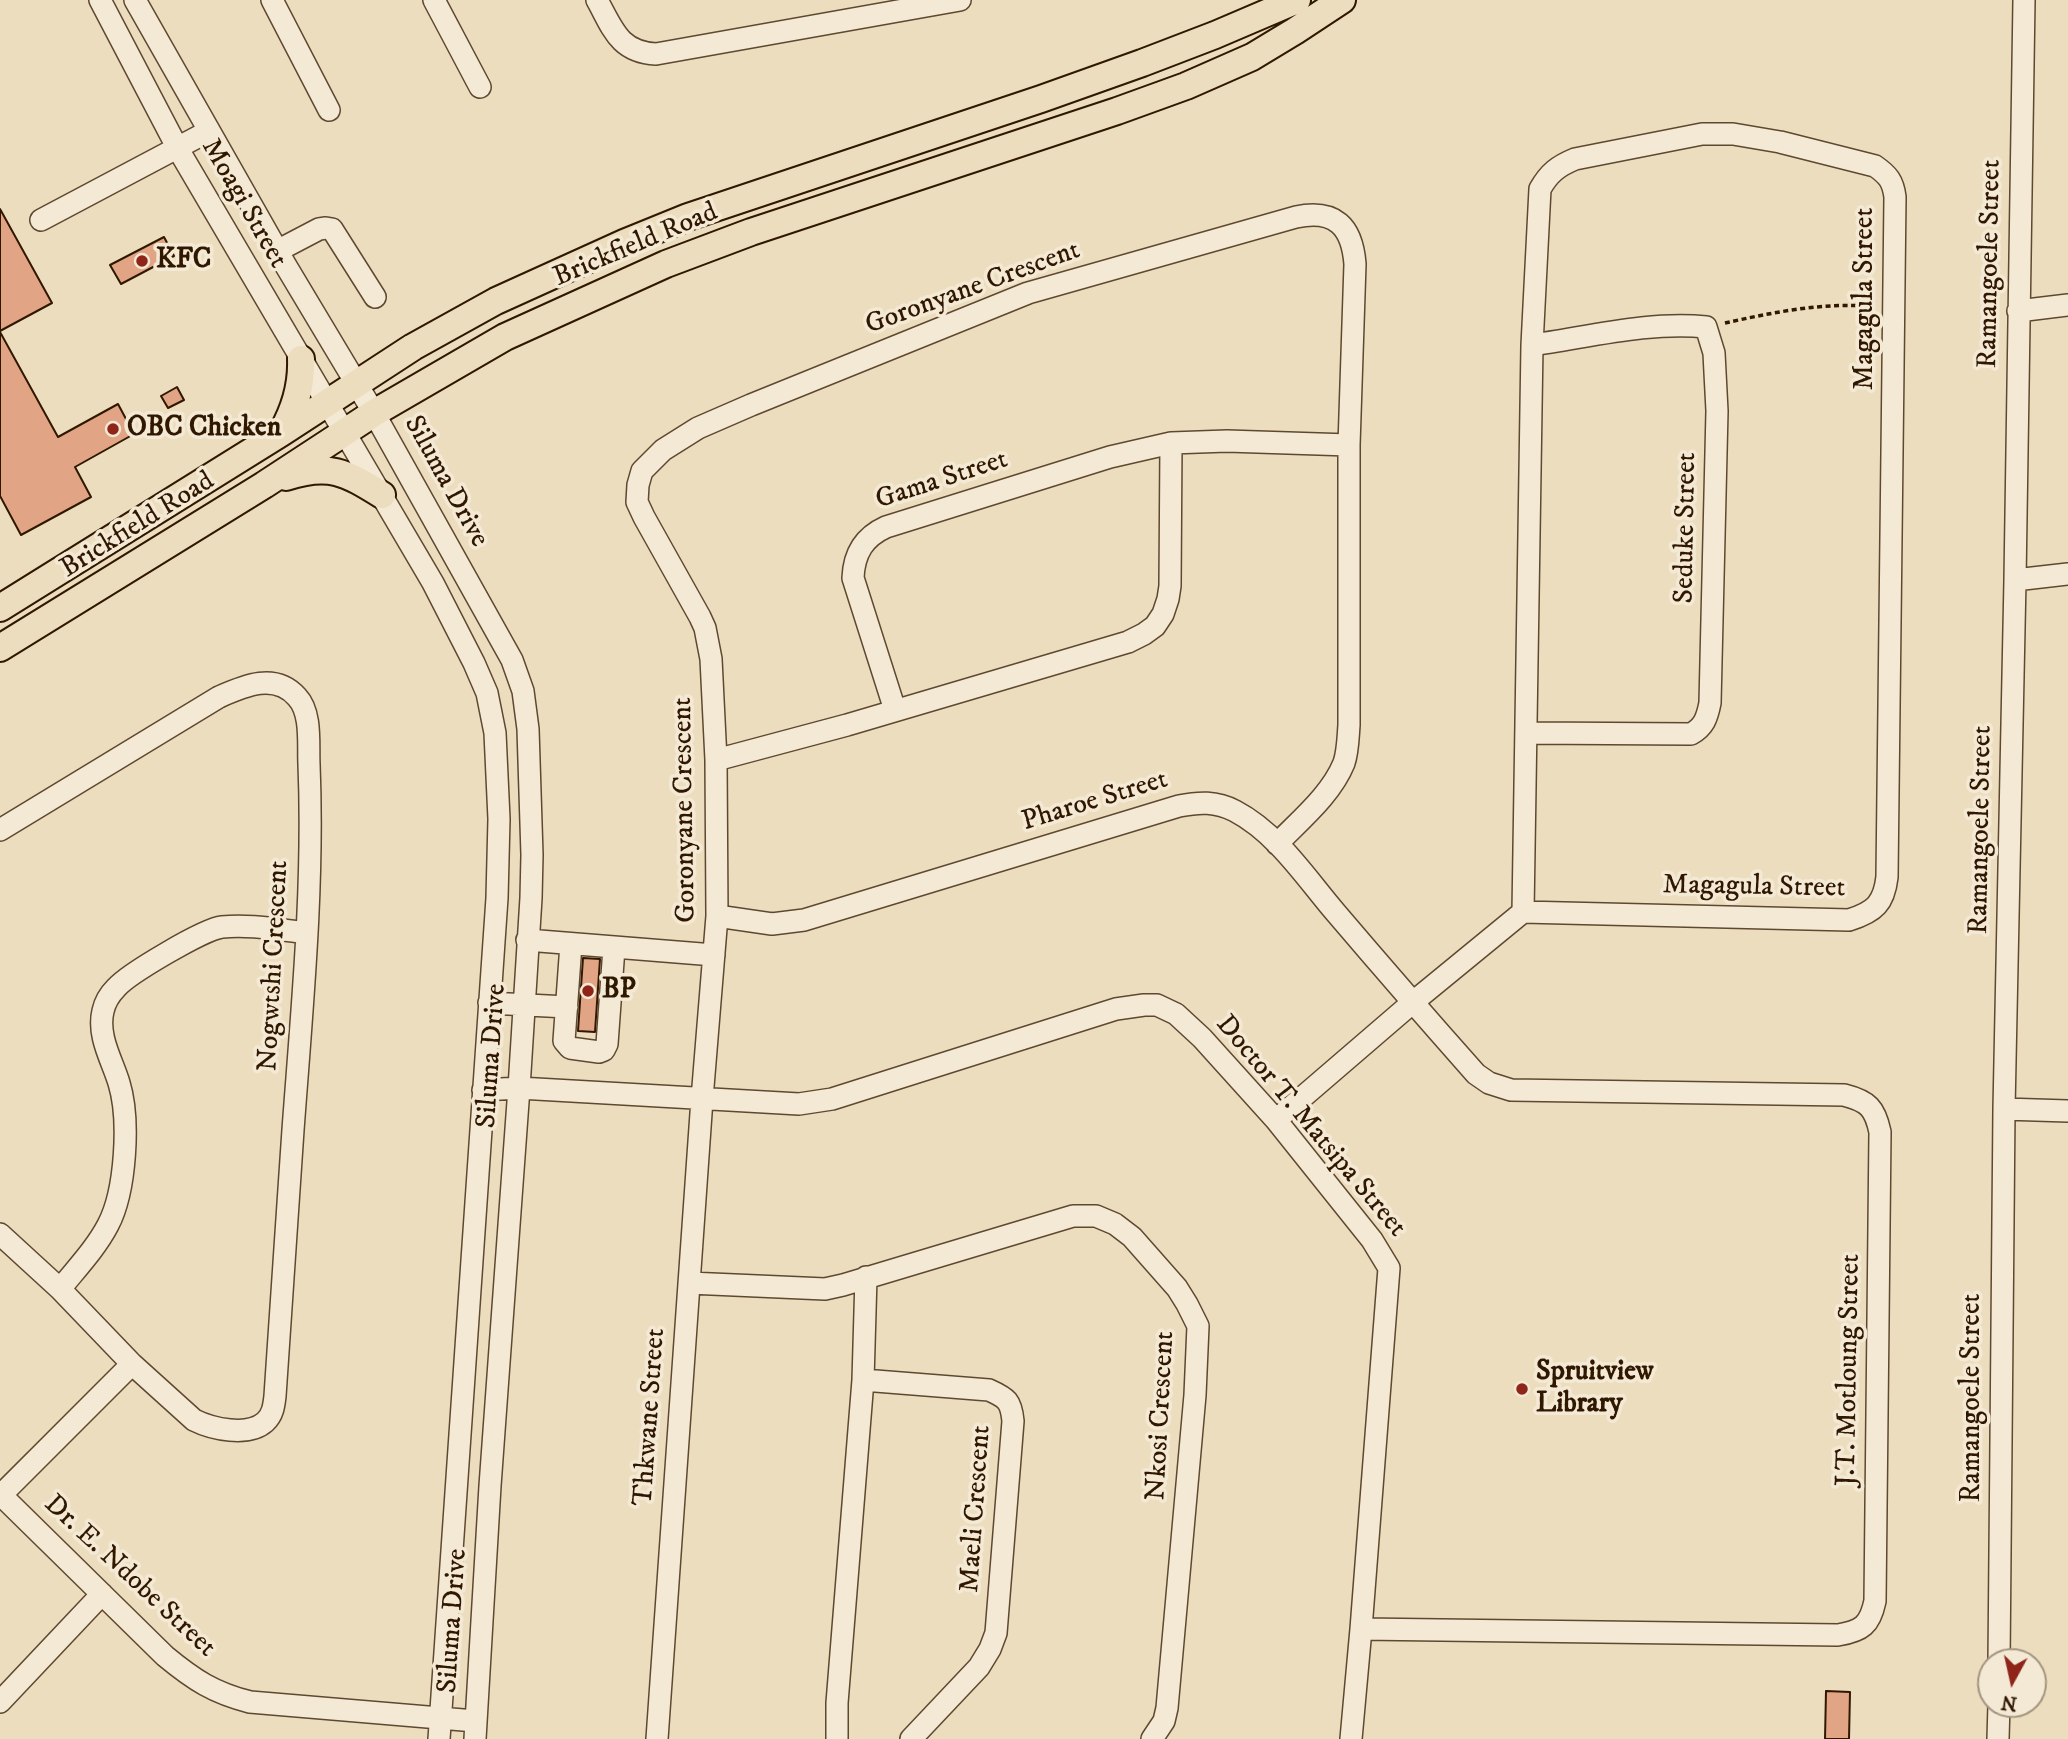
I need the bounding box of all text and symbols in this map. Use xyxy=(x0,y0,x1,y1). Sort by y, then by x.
street label: Moagi Street xyxy=(193,133,293,275)
street label: Ramangoele Street xyxy=(1972,159,2010,369)
street label: Brickfield Road xyxy=(549,196,723,296)
street label: Magagula Street xyxy=(1849,208,1883,390)
street label: Goronyane Crescent xyxy=(861,235,1085,343)
place label: KFC xyxy=(156,244,211,278)
marker: KFC xyxy=(134,253,150,269)
street label: Siluma Drive xyxy=(395,410,495,554)
place label: OBC Chicken xyxy=(127,412,281,446)
marker: OBC Chicken xyxy=(105,421,121,437)
street label: Gama Street xyxy=(872,444,1012,518)
street label: Seduke Street xyxy=(1669,452,1705,604)
street label: Brickfield Road xyxy=(55,465,221,587)
street label: Goronyane Crescent xyxy=(667,697,705,923)
street label: Ramangoele Street xyxy=(1963,725,2001,935)
street label: Pharoe Street xyxy=(1018,764,1172,840)
street label: Nogwtshi Crescent xyxy=(253,860,297,1072)
street label: Magagula Street xyxy=(1662,870,1846,906)
place label: BP xyxy=(602,974,636,1008)
street label: Siluma Drive xyxy=(471,982,515,1130)
marker: BP xyxy=(580,983,596,999)
street label: Doctor T. Matsipa Street xyxy=(1207,1009,1413,1245)
street label: J.T. Motloung Street xyxy=(1831,1254,1869,1486)
street label: Ramangoele Street xyxy=(1956,1293,1990,1503)
street label: Thkwane Street xyxy=(628,1327,674,1507)
street label: Nkosi Crescent xyxy=(1141,1330,1183,1502)
place label: Spruitview Library xyxy=(1536,1356,1654,1422)
marker: Spruitview Library xyxy=(1514,1381,1530,1397)
street label: Maeli Crescent xyxy=(954,1424,1000,1594)
street label: Dr. E. Ndobe Street xyxy=(36,1489,222,1665)
street label: Siluma Drive xyxy=(432,1547,476,1695)
north arrow xyxy=(1977,1648,2047,1718)
text: N xyxy=(2000,1690,2019,1715)

